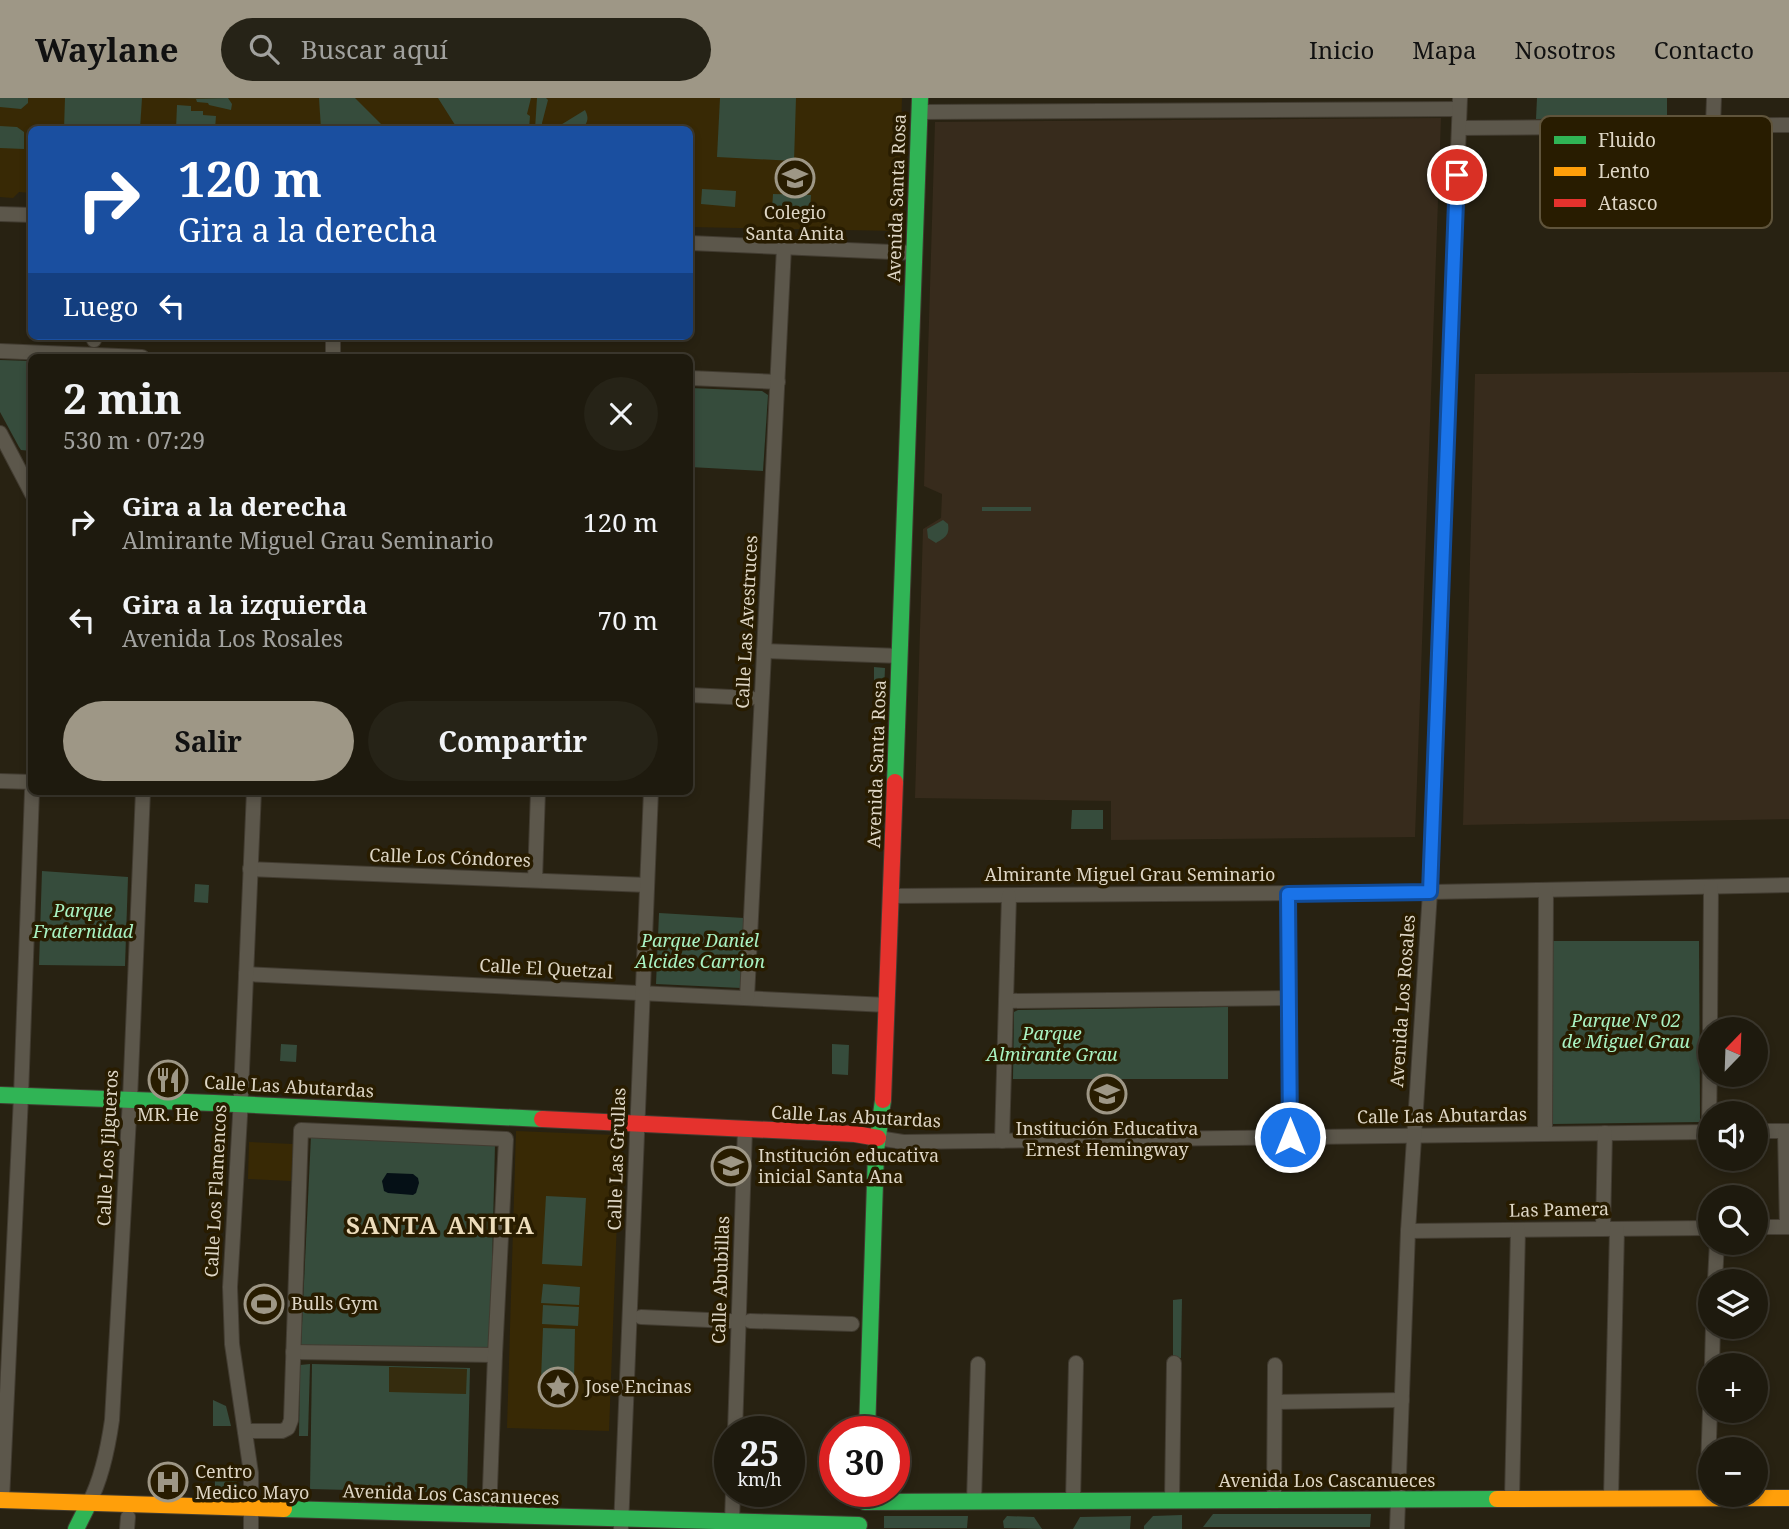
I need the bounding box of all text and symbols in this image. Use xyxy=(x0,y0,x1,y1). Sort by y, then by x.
search box xyxy=(221,18,711,81)
text: Waylane xyxy=(35,27,179,72)
icon: search xyxy=(245,30,283,68)
text: Buscar aquí xyxy=(301,31,448,67)
text: Inicio xyxy=(1309,33,1374,66)
text: Mapa xyxy=(1412,33,1477,66)
text: Nosotros xyxy=(1515,33,1616,66)
text: Contacto xyxy=(1654,33,1754,66)
street label: Avenida Santa Rosa xyxy=(881,114,911,282)
legend xyxy=(1540,116,1772,228)
text: Fluido xyxy=(1598,127,1656,153)
text: 120 m xyxy=(178,145,322,211)
pin xyxy=(1427,145,1487,205)
icon: right xyxy=(63,154,154,245)
icon: arrive xyxy=(1438,156,1476,194)
school or university icon: Colegio Santa Anita xyxy=(774,157,816,199)
text: Lento xyxy=(1598,158,1650,184)
text: Atasco xyxy=(1598,190,1658,216)
place label: Colegio Santa Anita xyxy=(745,200,845,245)
text: Gira a la derecha xyxy=(178,208,438,251)
icon: left xyxy=(153,287,191,325)
text: Luego xyxy=(63,288,139,324)
text: 2 min xyxy=(63,369,182,426)
button: close xyxy=(584,377,658,451)
text: 530 m · 07:29 xyxy=(63,424,205,456)
text: Gira a la derecha xyxy=(122,488,347,524)
icon: right xyxy=(63,503,101,541)
text: 120 m xyxy=(583,504,658,540)
text: Almirante Miguel Grau Seminario xyxy=(122,524,494,556)
street label: Calle Las Avestruces xyxy=(729,535,763,709)
text: Gira a la izquierda xyxy=(122,586,368,622)
icon: left xyxy=(63,601,101,639)
text: 70 m xyxy=(598,602,658,638)
text: Avenida Los Rosales xyxy=(122,622,343,654)
street label: Avenida Santa Rosa xyxy=(861,680,891,848)
button: Salir xyxy=(63,701,354,781)
button: Compartir xyxy=(368,701,658,781)
street label: Calle Los Cóndores xyxy=(369,842,531,872)
street label: Almirante Miguel Grau Seminario xyxy=(985,862,1275,886)
park label: Parque Fraternidad xyxy=(32,898,134,943)
street label: Avenida Los Rosales xyxy=(1384,914,1420,1088)
park label: Parque Daniel Alcides Carrion xyxy=(633,928,765,973)
street label: Calle El Quetzal xyxy=(479,953,614,984)
park label: Parque N° 02 de Miguel Grau xyxy=(1562,1008,1690,1053)
north arrow xyxy=(1698,1017,1768,1087)
map controls xyxy=(1698,1017,1768,1507)
park label: Parque Almirante Grau xyxy=(984,1021,1118,1066)
restaurant icon: MR. He xyxy=(147,1059,189,1101)
street label: Calle Los Jilgueros xyxy=(91,1069,123,1227)
street label: Calle Las Abutardas xyxy=(203,1070,375,1102)
school or university icon: Institución Educativa Ernest Hemingway xyxy=(1086,1073,1128,1115)
street label: Calle Las Grullas xyxy=(602,1087,630,1231)
street label: Calle Las Abutardas xyxy=(770,1100,942,1132)
position arrow xyxy=(1253,1100,1327,1174)
button: sound xyxy=(1698,1101,1768,1171)
place label: MR. He xyxy=(137,1102,199,1126)
street label: Calle Las Abutardas xyxy=(1357,1102,1527,1128)
street label: Calle Los Flamencos xyxy=(198,1104,232,1278)
place label: Institución Educativa Ernest Hemingway xyxy=(1016,1116,1198,1161)
place label: Institución educativa inicial Santa Ana xyxy=(758,1143,939,1188)
school or university icon: Institución educativa inicial Santa Ana xyxy=(710,1145,752,1187)
button: search xyxy=(1698,1185,1768,1255)
street label: Las Pamera xyxy=(1509,1196,1609,1222)
district label: SANTA ANITA xyxy=(346,1208,536,1241)
street label: Calle Abubillas xyxy=(706,1216,734,1344)
button: layers xyxy=(1698,1269,1768,1339)
sports icon: Bulls Gym xyxy=(243,1283,285,1325)
place label: Bulls Gym xyxy=(291,1291,378,1315)
button: + xyxy=(1698,1353,1768,1423)
place icon: Jose Encinas xyxy=(537,1366,579,1408)
place label: Jose Encinas xyxy=(584,1374,692,1398)
speed limit sign: 30 xyxy=(819,1416,910,1507)
text: 25 xyxy=(740,1429,779,1476)
button: − xyxy=(1698,1437,1768,1507)
place label: Centro Medico Mayo xyxy=(195,1459,309,1504)
hospital icon: Centro Medico Mayo xyxy=(147,1461,189,1503)
text: km/h xyxy=(737,1467,782,1491)
street label: Avenida Los Cascanueces xyxy=(1219,1468,1435,1492)
street label: Avenida Los Cascanueces xyxy=(342,1478,560,1510)

